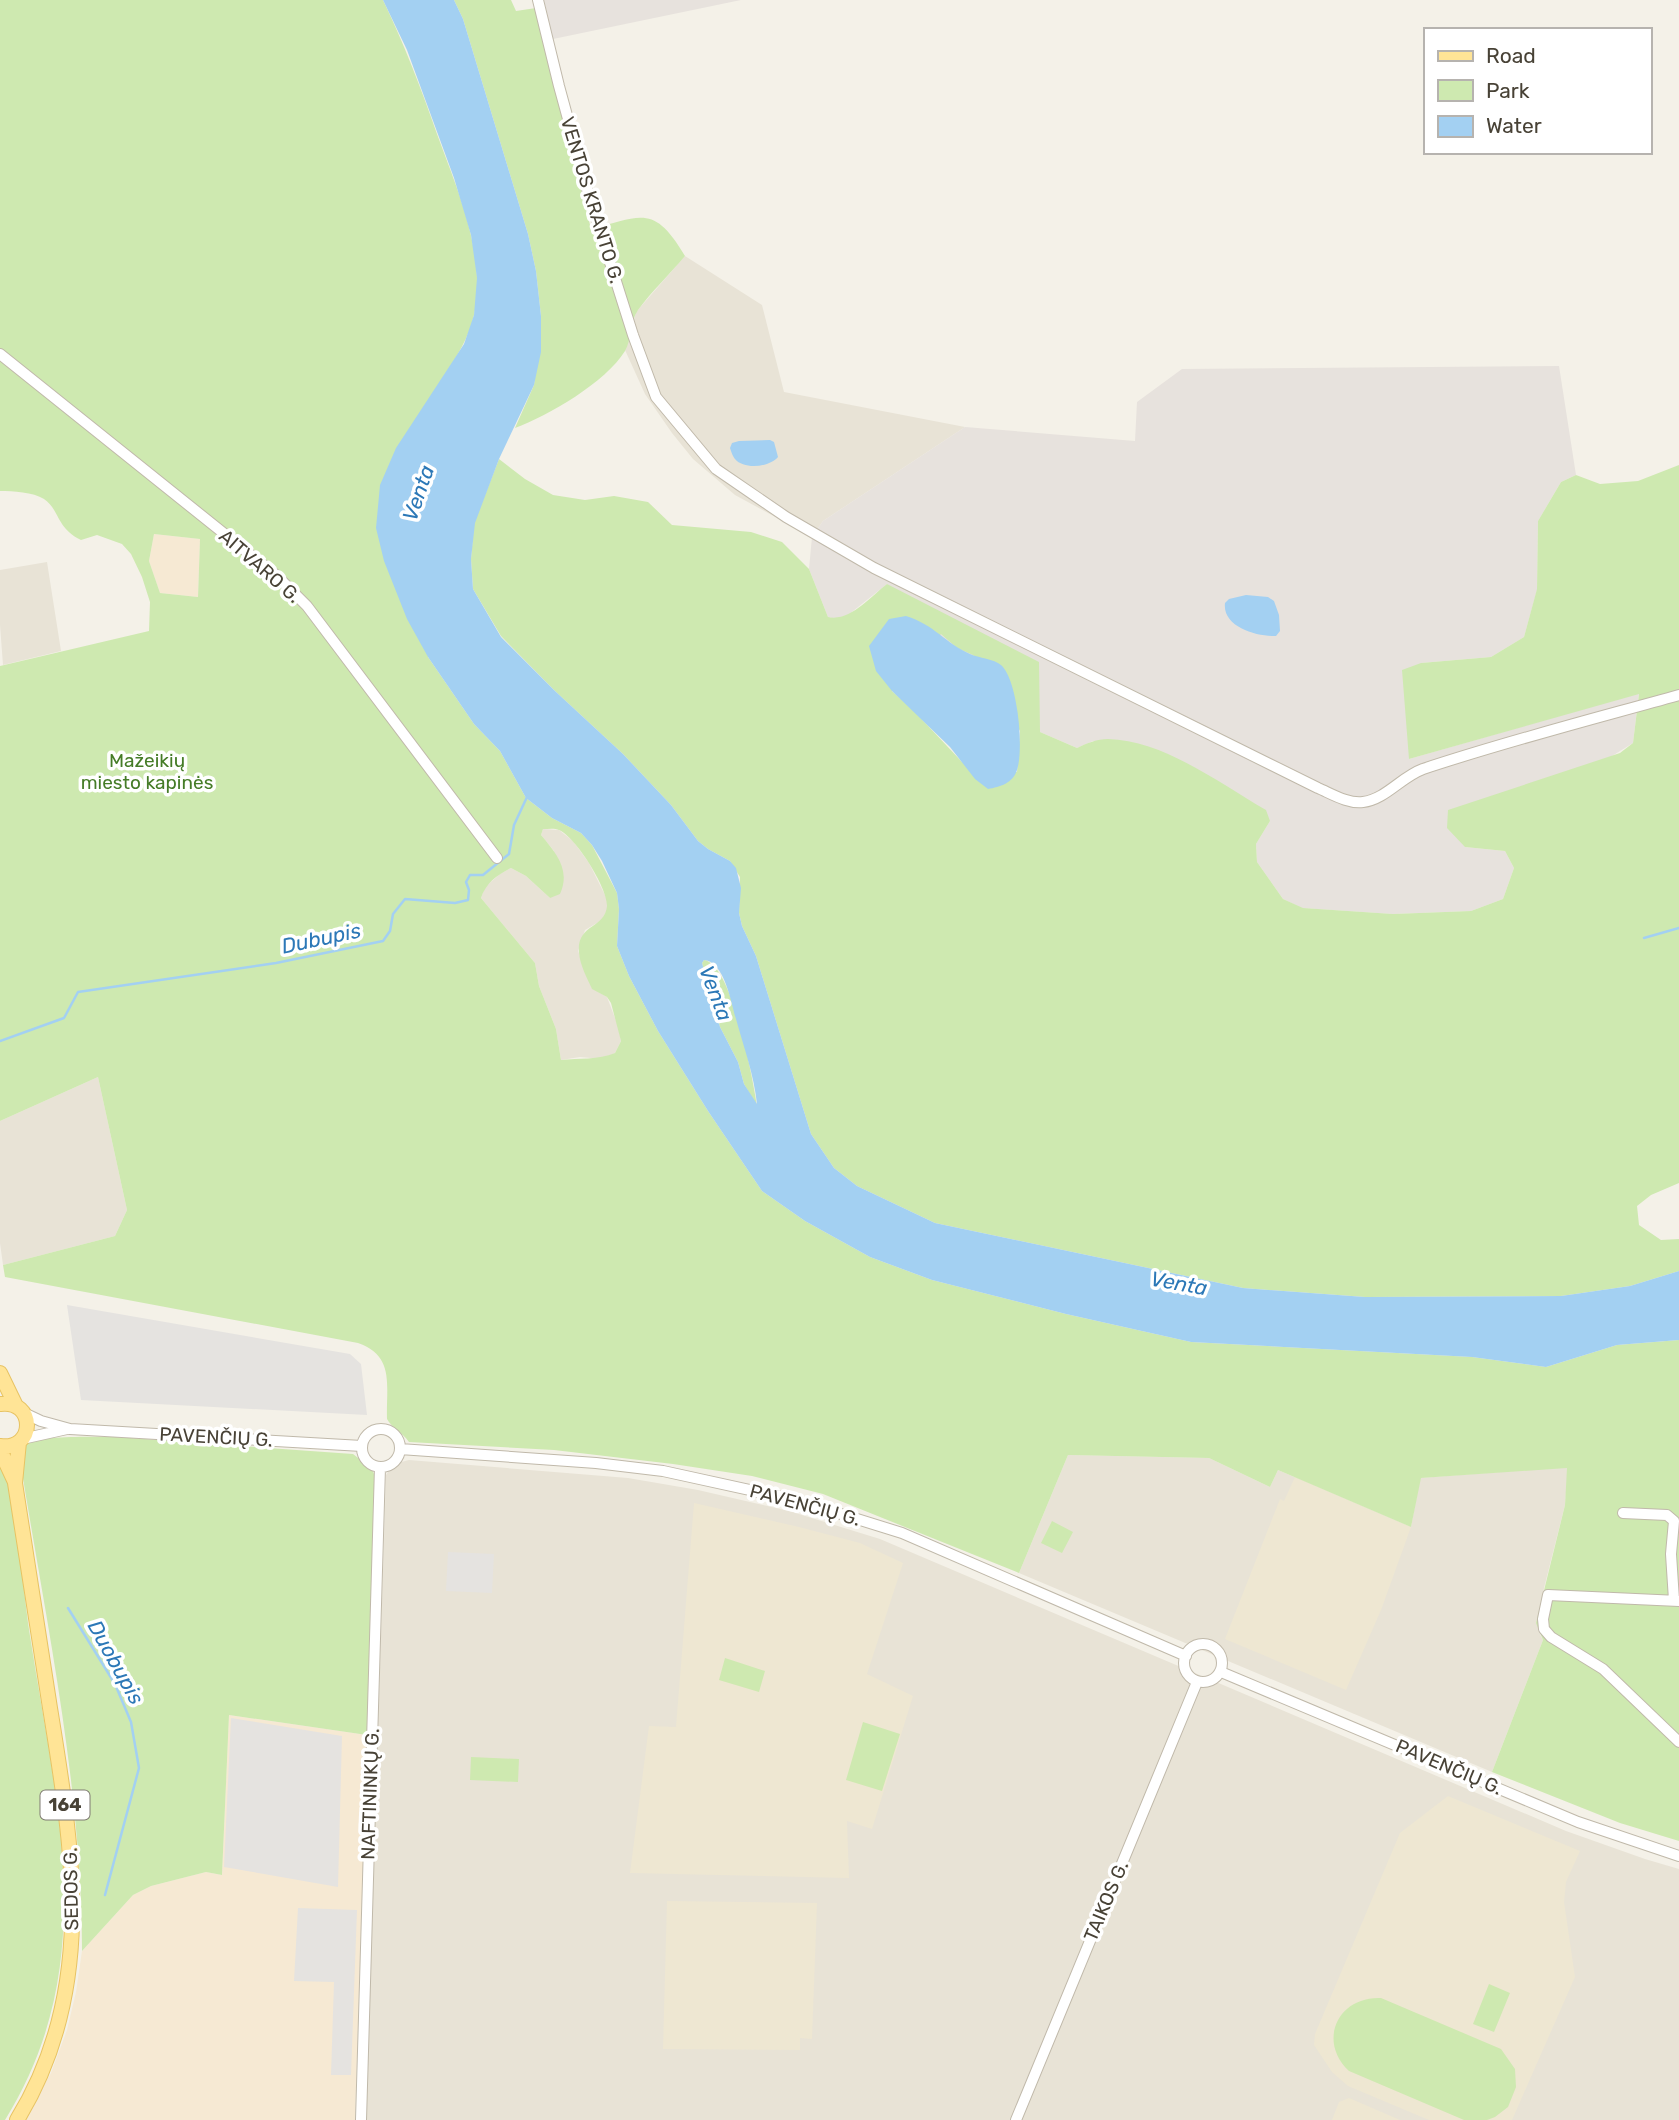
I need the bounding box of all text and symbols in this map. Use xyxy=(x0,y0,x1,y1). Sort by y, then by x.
legend xyxy=(1424,28,1651,154)
text: Road xyxy=(1486,43,1536,68)
text: Park xyxy=(1486,78,1530,103)
text: Water xyxy=(1486,113,1542,138)
street label: VENTOS KRANTO G. xyxy=(556,114,628,286)
water label: Venta xyxy=(397,462,439,524)
street label: AITVARO G. xyxy=(215,524,305,608)
park label: Mažeikių miesto kapinės xyxy=(81,749,213,794)
water label: Dubupis xyxy=(279,917,363,959)
water label: Venta xyxy=(694,962,738,1024)
water label: Venta xyxy=(1149,1266,1209,1300)
street label: PAVENČIŲ G. xyxy=(159,1423,273,1451)
street label: PAVENČIŲ G. xyxy=(747,1479,863,1531)
water label: Duobupis xyxy=(83,1615,150,1709)
street label: NAFTININKŲ G. xyxy=(356,1728,384,1860)
street label: PAVENČIŲ G. xyxy=(1392,1734,1506,1800)
road number: 164 xyxy=(41,1790,90,1819)
street label: SEDOS G. xyxy=(59,1847,83,1931)
street label: TAIKOS G. xyxy=(1079,1857,1133,1945)

